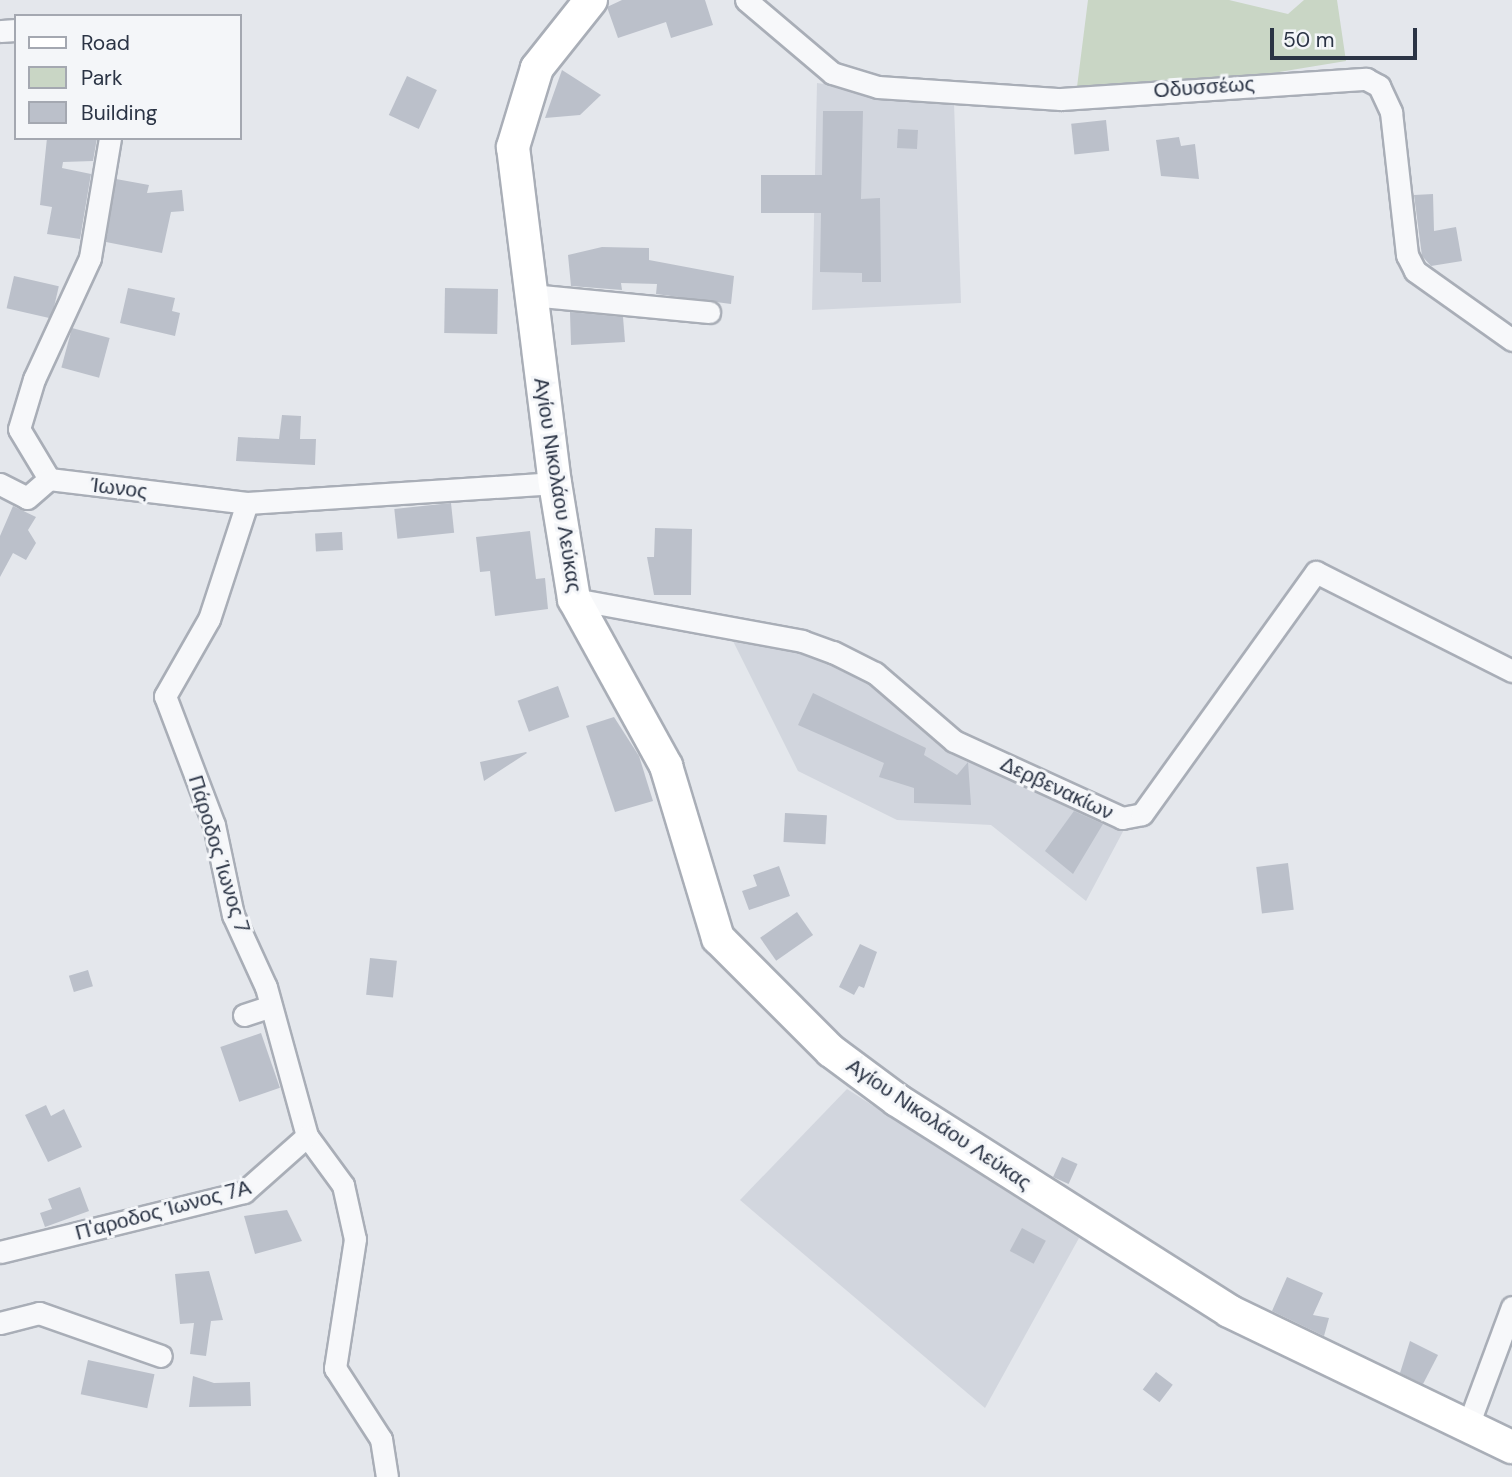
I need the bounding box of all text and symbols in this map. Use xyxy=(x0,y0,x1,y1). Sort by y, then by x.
legend xyxy=(14,14,242,140)
scale bar xyxy=(1274,14,1421,58)
text: 50 m xyxy=(1283,26,1334,54)
text: Road xyxy=(81,29,130,57)
text: Park xyxy=(81,64,122,92)
street label: Οδυσσέως xyxy=(1153,71,1255,103)
text: Building xyxy=(81,99,157,127)
street label: Αγίου Νικολάου Λεύκας xyxy=(529,376,587,594)
street label: Ίωνος xyxy=(89,472,149,504)
street label: Δερβενακίων xyxy=(997,751,1117,825)
street label: Πάροδος Ίωνος 7 xyxy=(183,772,255,936)
street label: Αγίου Νικολάου Λεύκας xyxy=(842,1053,1036,1195)
street label: Π'αροδος Ίωνος 7Α xyxy=(72,1174,254,1246)

